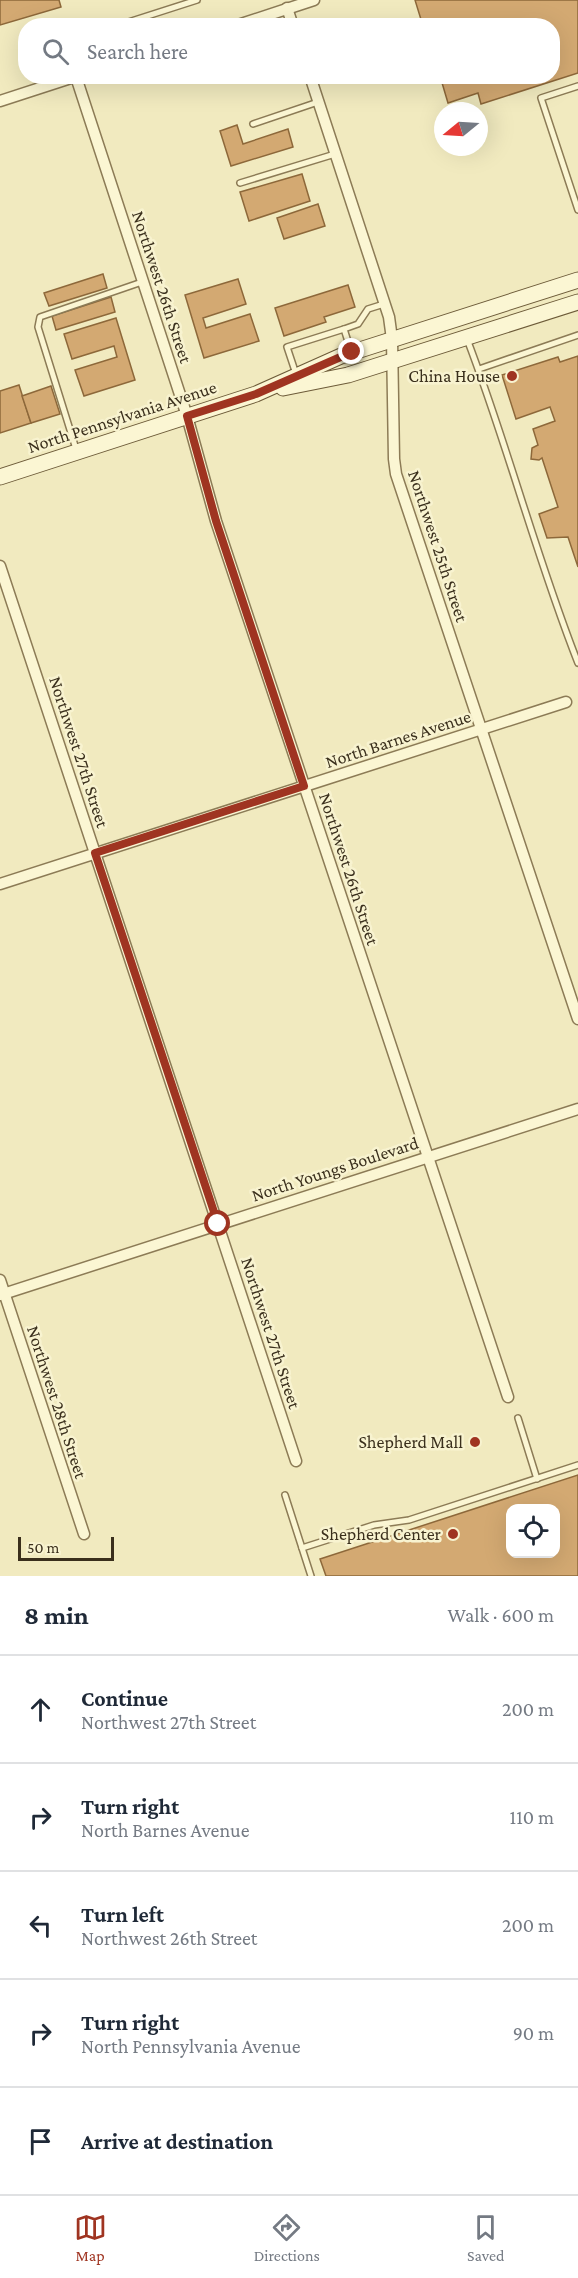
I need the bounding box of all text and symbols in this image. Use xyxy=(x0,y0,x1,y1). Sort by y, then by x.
search box xyxy=(18,18,560,84)
icon: search xyxy=(39,35,72,68)
text: Search here xyxy=(87,39,188,64)
north arrow xyxy=(434,102,488,156)
street label: Northwest 26th Street xyxy=(128,208,196,367)
route end xyxy=(338,338,364,364)
place label: China House xyxy=(408,366,500,386)
marker: China House xyxy=(505,369,519,383)
street label: North Pennsylvania Avenue xyxy=(25,377,219,457)
street label: Northwest 25th Street xyxy=(404,468,472,625)
street label: Northwest 27th Street xyxy=(45,674,113,831)
street label: North Barnes Avenue xyxy=(323,706,473,772)
street label: Northwest 26th Street xyxy=(315,790,383,949)
street label: North Youngs Boulevard xyxy=(249,1132,422,1205)
route start xyxy=(204,1210,230,1236)
street label: Northwest 27th Street xyxy=(237,1255,305,1412)
street label: Northwest 28th Street xyxy=(23,1323,91,1482)
place label: Shepherd Mall xyxy=(358,1432,463,1452)
marker: Shepherd Mall xyxy=(468,1435,482,1449)
map controls xyxy=(506,1504,560,1558)
button: locate xyxy=(506,1504,560,1558)
place label: Shepherd Center xyxy=(321,1524,442,1544)
marker: Shepherd Center xyxy=(446,1527,460,1541)
scale bar xyxy=(18,1534,114,1562)
text: 50 m xyxy=(27,1539,59,1556)
text: 8 min xyxy=(24,1601,89,1630)
text: Walk · 600 m xyxy=(448,1604,554,1626)
text: Continue xyxy=(81,1686,168,1711)
icon: ahead xyxy=(24,1693,57,1726)
text: 200 m xyxy=(502,1698,554,1720)
text: Northwest 27th Street xyxy=(81,1711,256,1733)
text: Turn right xyxy=(81,1794,179,1819)
icon: right xyxy=(24,1801,57,1834)
text: 110 m xyxy=(510,1806,554,1828)
text: North Barnes Avenue xyxy=(81,1819,250,1841)
text: Turn left xyxy=(81,1902,164,1927)
icon: left xyxy=(24,1909,57,1942)
text: 200 m xyxy=(502,1914,554,1936)
text: Northwest 26th Street xyxy=(81,1927,257,1949)
text: Turn right xyxy=(81,2010,179,2035)
icon: right xyxy=(24,2017,57,2050)
text: 90 m xyxy=(513,2022,554,2044)
text: North Pennsylvania Avenue xyxy=(81,2035,301,2057)
icon: arrive xyxy=(24,2125,57,2158)
text: Arrive at destination xyxy=(81,2129,273,2154)
tab: Map xyxy=(74,2211,107,2264)
tab: Directions xyxy=(254,2211,320,2264)
tab: Saved xyxy=(467,2211,504,2264)

